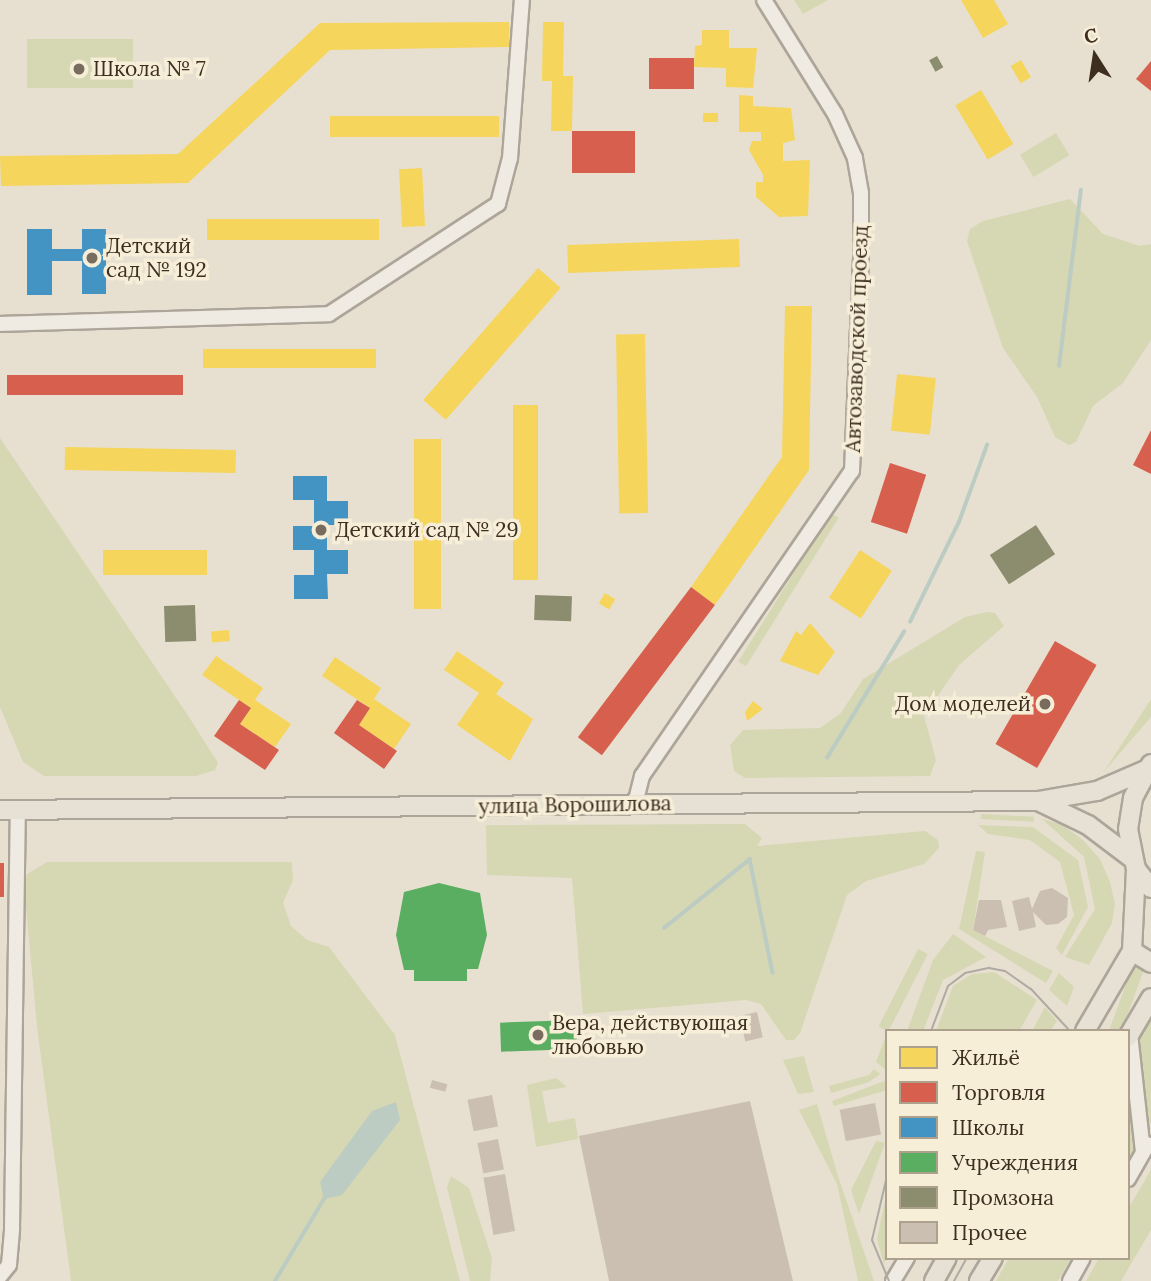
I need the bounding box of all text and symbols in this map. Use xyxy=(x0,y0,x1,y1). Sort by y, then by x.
north arrow xyxy=(1060,21,1130,91)
text: С xyxy=(1082,22,1100,49)
place label: Школа № 7 xyxy=(93,56,206,82)
marker: Школа № 7 xyxy=(71,61,87,77)
street label: Автозаводской проезд xyxy=(840,225,874,453)
place label: Детский сад № 192 xyxy=(106,233,207,283)
marker: Детский сад № 192 xyxy=(84,250,100,266)
place label: Детский сад № 29 xyxy=(335,517,519,543)
marker: Детский сад № 29 xyxy=(313,522,329,538)
place label: Дом моделей xyxy=(895,691,1031,717)
marker: Дом моделей xyxy=(1037,696,1053,712)
street label: улица Ворошилова xyxy=(478,791,672,819)
place label: Вера, действующая любовью xyxy=(552,1010,748,1060)
marker: Вера, действующая любовью xyxy=(530,1027,546,1043)
legend xyxy=(885,1029,1130,1260)
text: Жильё xyxy=(952,1044,1020,1071)
text: Торговля xyxy=(952,1079,1046,1106)
text: Школы xyxy=(952,1114,1024,1141)
text: Учреждения xyxy=(952,1149,1078,1176)
text: Промзона xyxy=(952,1184,1054,1211)
text: Прочее xyxy=(952,1219,1027,1246)

